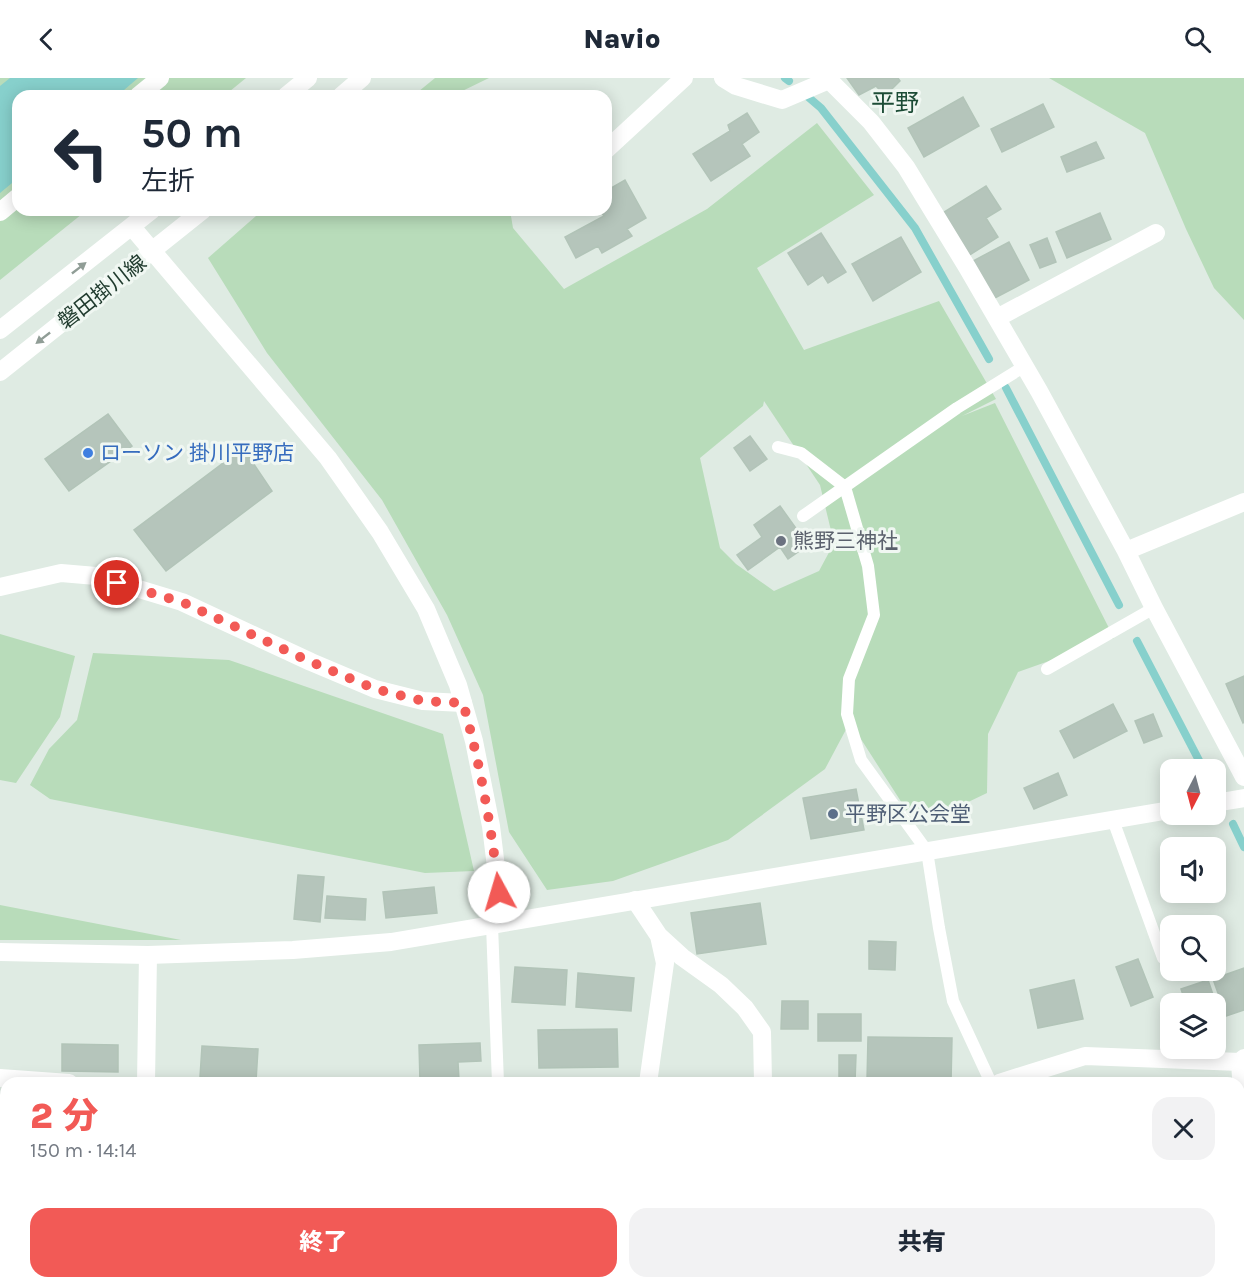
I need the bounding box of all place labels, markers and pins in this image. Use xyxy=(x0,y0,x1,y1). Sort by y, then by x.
place label: ローソン 掛川平野店 xyxy=(100,441,294,465)
marker: ローソン 掛川平野店 xyxy=(81,446,95,460)
place label: 熊野三神社 xyxy=(793,529,898,553)
marker: 熊野三神社 xyxy=(774,534,788,548)
pin xyxy=(91,557,142,608)
place label: 平野区公会堂 xyxy=(845,802,971,826)
marker: 平野区公会堂 xyxy=(826,807,840,821)

